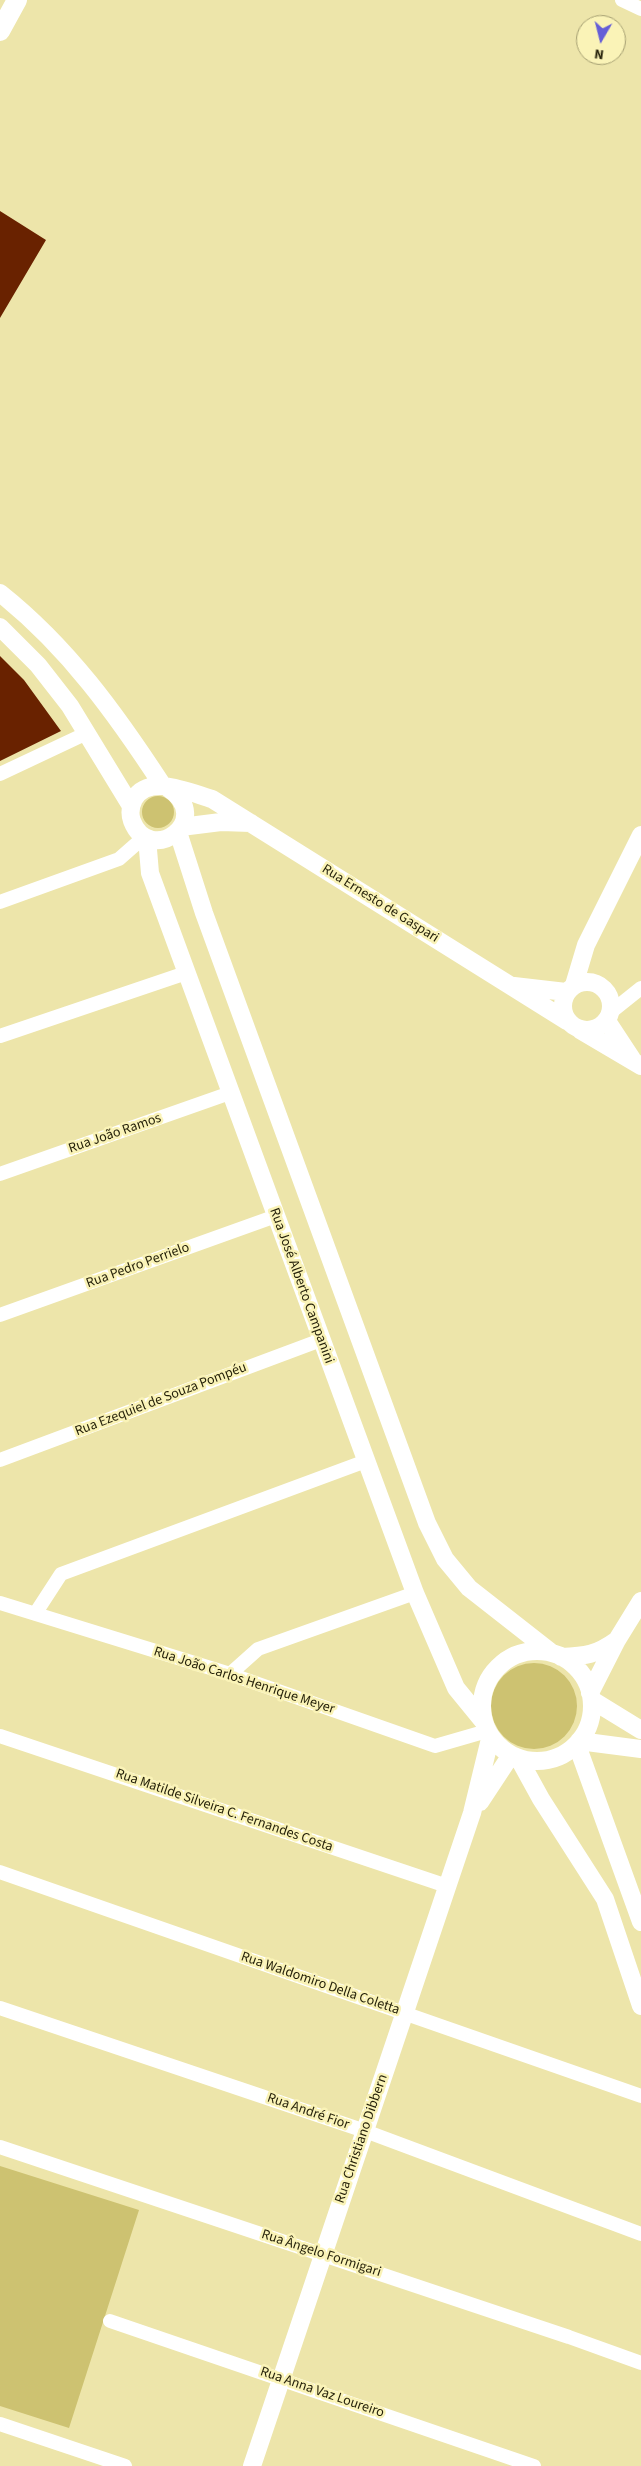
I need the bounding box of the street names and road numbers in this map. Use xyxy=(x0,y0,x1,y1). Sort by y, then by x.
street label: Rua Ernesto de Gaspari xyxy=(318,861,442,947)
street label: Rua João Ramos xyxy=(66,1110,164,1158)
street label: Rua José Alberto Campanini xyxy=(265,1206,337,1366)
street label: Rua Pedro Perrielo xyxy=(84,1240,192,1292)
street label: Rua Ezequiel de Souza Pompéu xyxy=(73,1359,249,1441)
street label: Rua João Carlos Henrique Meyer xyxy=(151,1644,337,1718)
street label: Rua Matilde Silveira C. Fernandes Costa xyxy=(113,1766,335,1856)
street label: Rua Waldomiro Della Coletta xyxy=(238,1949,402,2019)
street label: Rua Christiano Dibbern xyxy=(332,2072,392,2206)
street label: Rua André Fior xyxy=(265,2090,351,2134)
street label: Rua Ângelo Formigari xyxy=(259,2227,383,2281)
street label: Rua Anna Vaz Loureiro xyxy=(258,2364,386,2422)

